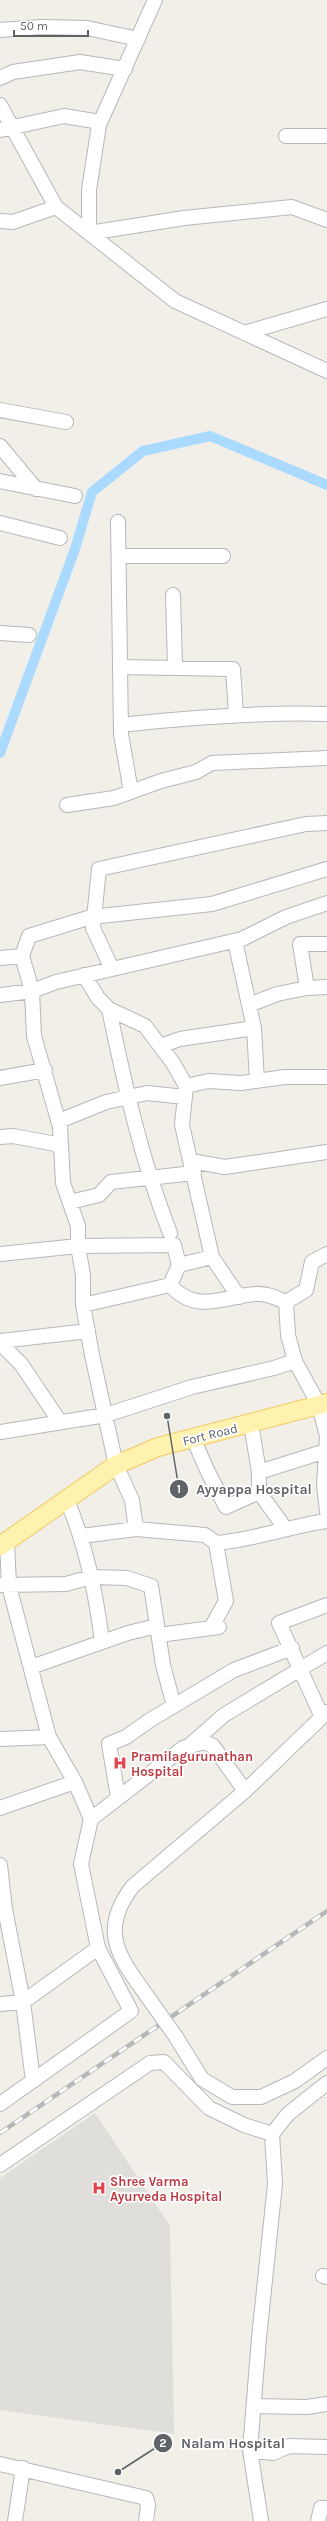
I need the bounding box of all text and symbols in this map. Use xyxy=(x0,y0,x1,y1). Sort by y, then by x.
scale bar xyxy=(14,12,88,38)
text: 50 m xyxy=(20,19,48,33)
street label: Fort Road xyxy=(181,1420,239,1449)
callout: Ayyappa Hospital xyxy=(169,1476,320,1502)
text: Ayyappa Hospital xyxy=(196,1481,312,1498)
text: 1 xyxy=(177,1482,181,1496)
place label: Pramilagurunathan Hospital xyxy=(131,1749,253,1779)
hospital icon: Pramilagurunathan Hospital xyxy=(112,1755,128,1771)
place label: Shree Varma Ayurveda Hospital xyxy=(110,2174,222,2204)
hospital icon: Shree Varma Ayurveda Hospital xyxy=(91,2180,107,2196)
callout: Nalam Hospital xyxy=(153,2430,293,2456)
text: Nalam Hospital xyxy=(181,2435,285,2452)
text: 2 xyxy=(159,2436,167,2450)

